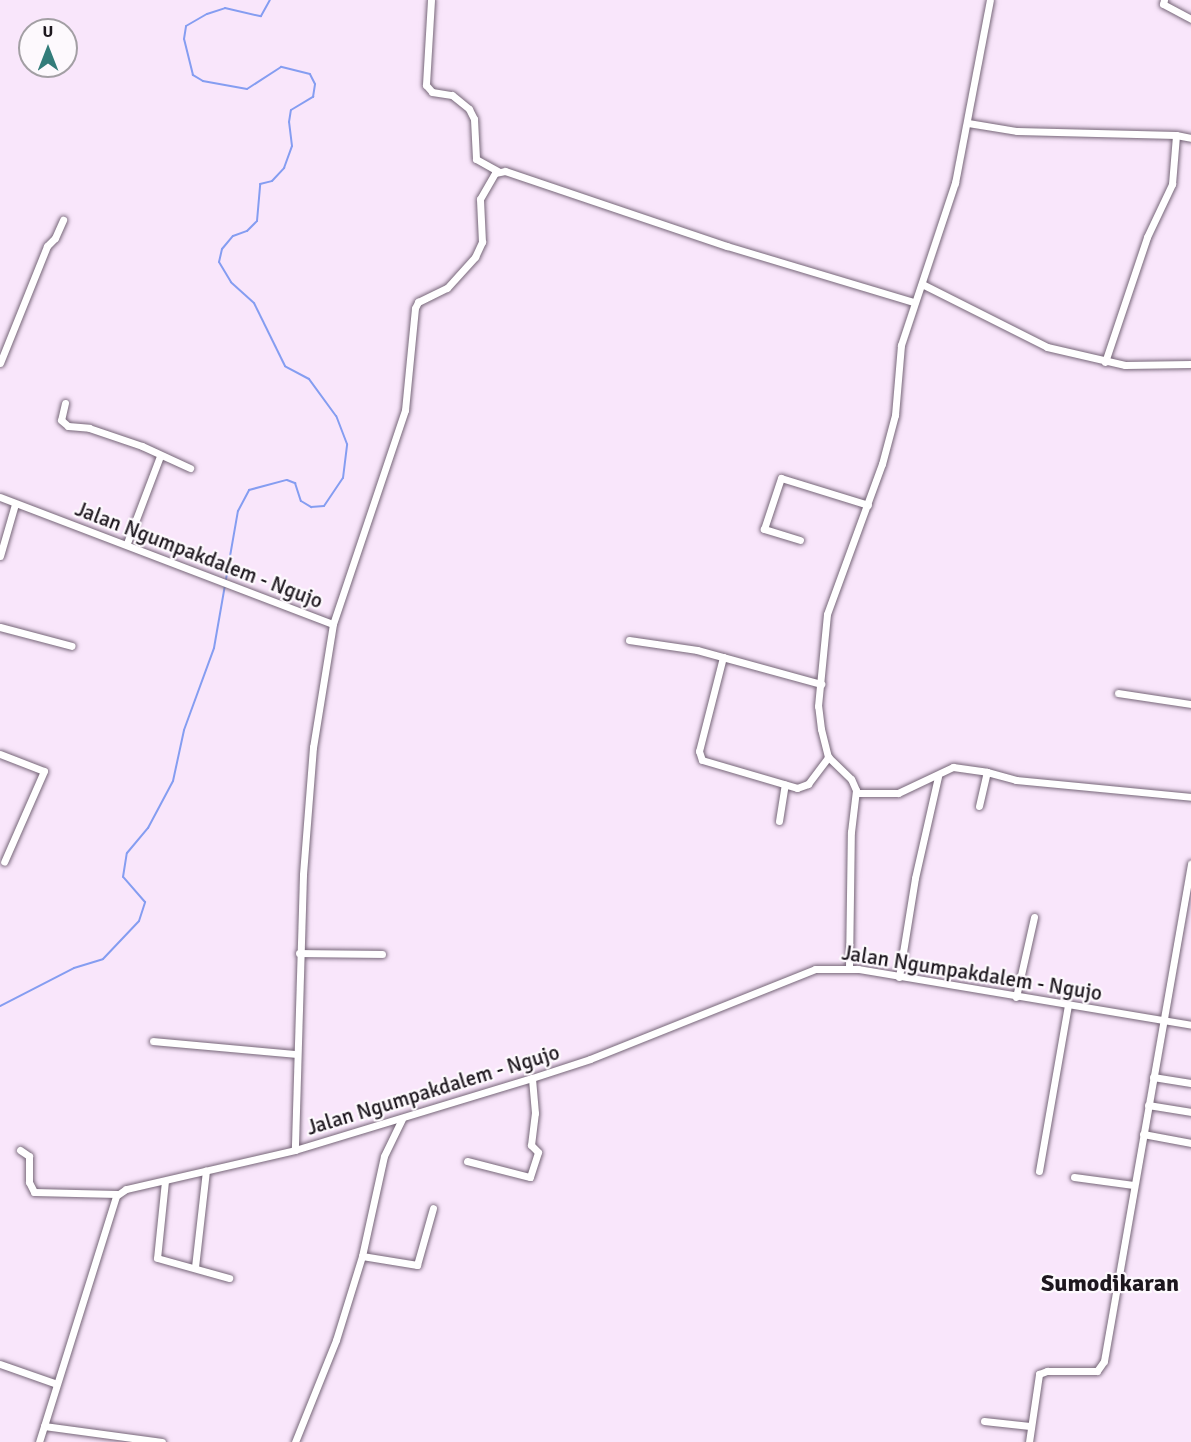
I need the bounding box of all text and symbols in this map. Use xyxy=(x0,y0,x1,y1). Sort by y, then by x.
north arrow xyxy=(18,18,78,78)
text: U xyxy=(43,22,53,42)
street label: Jalan Ngumpakdalem - Ngujo xyxy=(72,496,326,614)
street label: Jalan Ngumpakdalem - Ngujo xyxy=(840,940,1104,1006)
street label: Jalan Ngumpakdalem - Ngujo xyxy=(303,1039,563,1141)
district label: Sumodikaran xyxy=(1041,1270,1179,1298)

